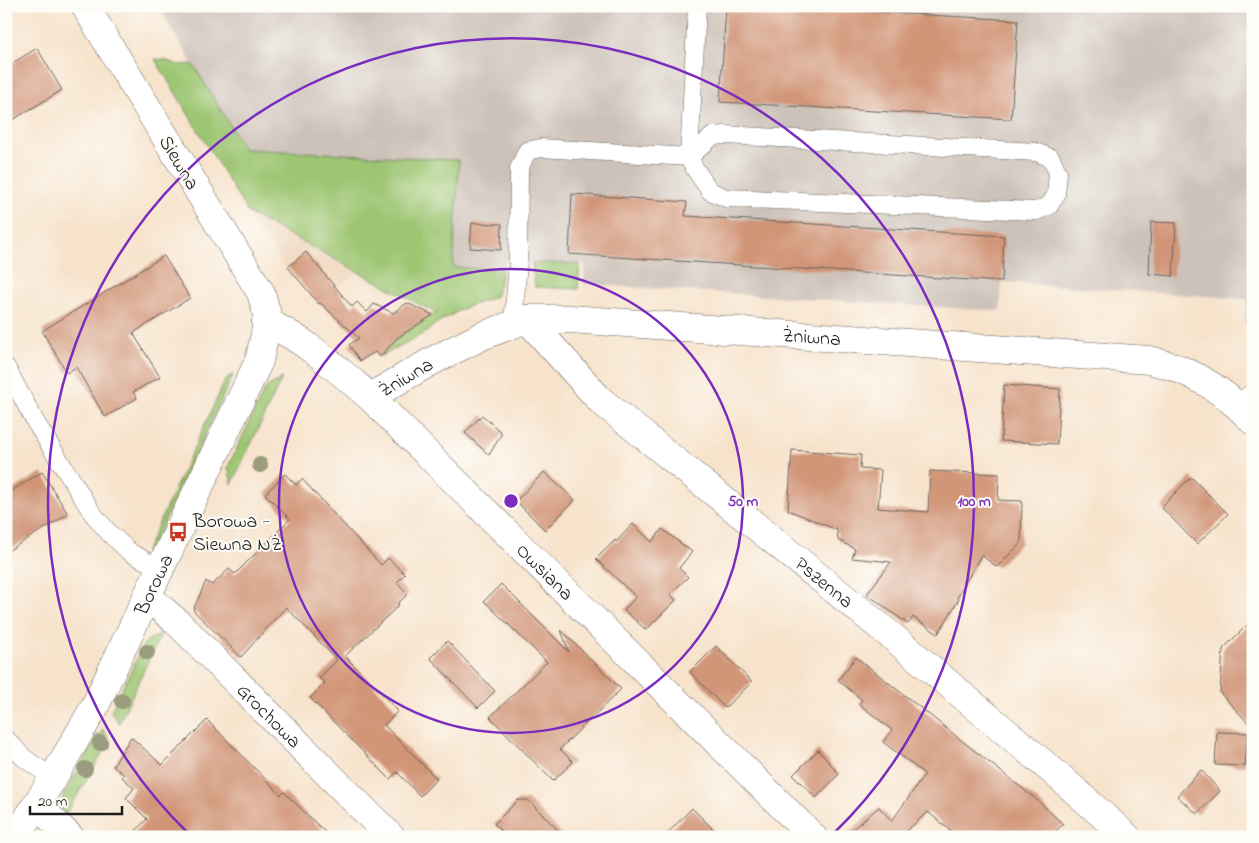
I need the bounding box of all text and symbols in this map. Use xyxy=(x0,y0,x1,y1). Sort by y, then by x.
street label: Siewna xyxy=(150,130,206,196)
street label: Żniwna xyxy=(781,322,842,355)
street label: Żniwna xyxy=(374,351,439,406)
text: 50 m xyxy=(728,491,759,513)
text: 100 m xyxy=(957,491,991,513)
centre of rings xyxy=(502,492,520,510)
place label: Borowa - Siewna NŻ xyxy=(192,508,282,560)
bus stop icon: Borowa - Siewna NŻ xyxy=(167,521,189,543)
street label: Owsiana xyxy=(508,538,579,609)
street label: Borowa xyxy=(128,550,182,621)
street label: Pszenna xyxy=(787,551,859,617)
street label: Grochowa xyxy=(229,678,307,756)
scale bar xyxy=(30,783,122,815)
text: 20 m xyxy=(38,791,68,813)

